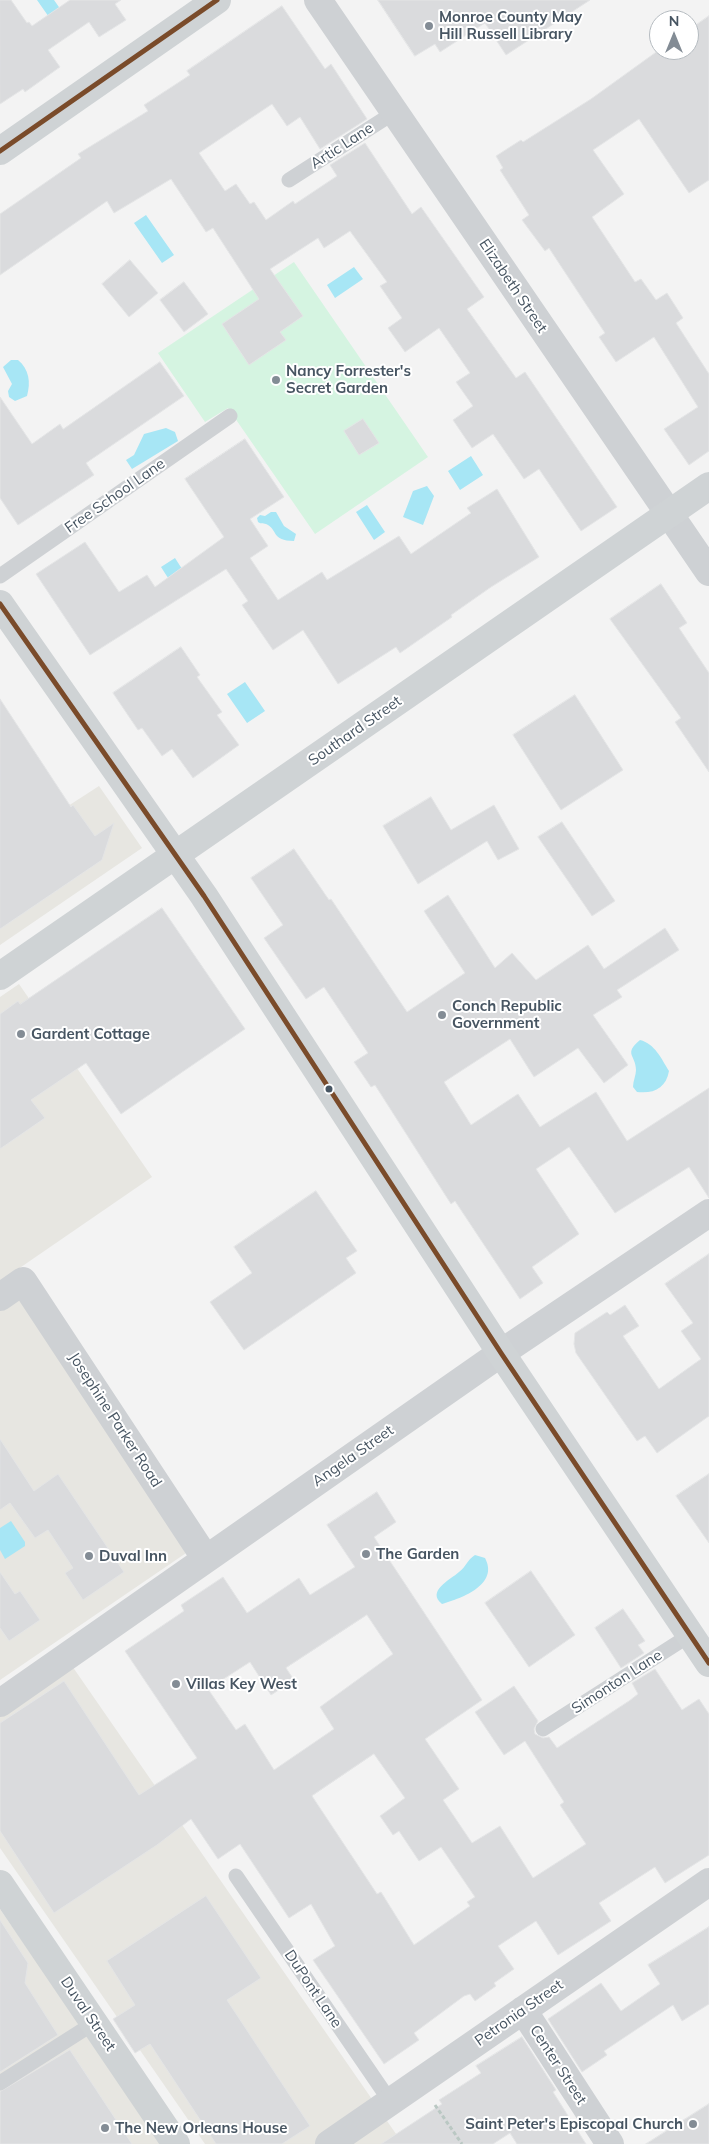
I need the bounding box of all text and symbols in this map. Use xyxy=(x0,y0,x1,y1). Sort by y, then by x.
place label: Monroe County May Hill Russell Library xyxy=(439,8,582,43)
north arrow xyxy=(649,10,699,60)
text: N xyxy=(669,12,679,30)
marker: Monroe County May Hill Russell Library xyxy=(423,20,435,32)
street label: Artic Lane xyxy=(307,119,377,173)
street label: Elizabeth Street xyxy=(475,236,551,336)
place label: Nancy Forrester's Secret Garden xyxy=(286,362,411,397)
marker: Nancy Forrester's Secret Garden xyxy=(270,374,282,386)
street label: Free School Lane xyxy=(61,455,169,537)
street label: Southard Street xyxy=(305,692,405,770)
place label: Conch Republic Government xyxy=(452,997,562,1032)
marker: Conch Republic Government xyxy=(436,1009,448,1021)
place label: Gardent Cottage xyxy=(31,1025,150,1043)
marker: Gardent Cottage xyxy=(15,1028,27,1040)
unlabelled marker xyxy=(324,1084,334,1094)
street label: Josephine Parker Road xyxy=(65,1349,165,1491)
street label: Angela Street xyxy=(309,1421,397,1491)
place label: The Garden xyxy=(376,1545,459,1563)
place label: Duval Inn xyxy=(99,1547,167,1565)
marker: The Garden xyxy=(360,1548,372,1560)
marker: Duval Inn xyxy=(83,1550,95,1562)
street label: Simonton Lane xyxy=(568,1646,666,1718)
place label: Villas Key West xyxy=(186,1675,297,1693)
marker: Villas Key West xyxy=(170,1678,182,1690)
street label: DuPont Lane xyxy=(280,1947,346,2031)
street label: Duval Street xyxy=(57,1973,119,2055)
street label: Petronia Street xyxy=(471,1976,567,2050)
street label: Center Street xyxy=(526,2022,590,2108)
place label: Saint Peter's Episcopal Church xyxy=(465,2115,683,2133)
marker: Saint Peter's Episcopal Church xyxy=(687,2118,699,2130)
place label: The New Orleans House xyxy=(115,2119,287,2137)
marker: The New Orleans House xyxy=(99,2122,111,2134)

